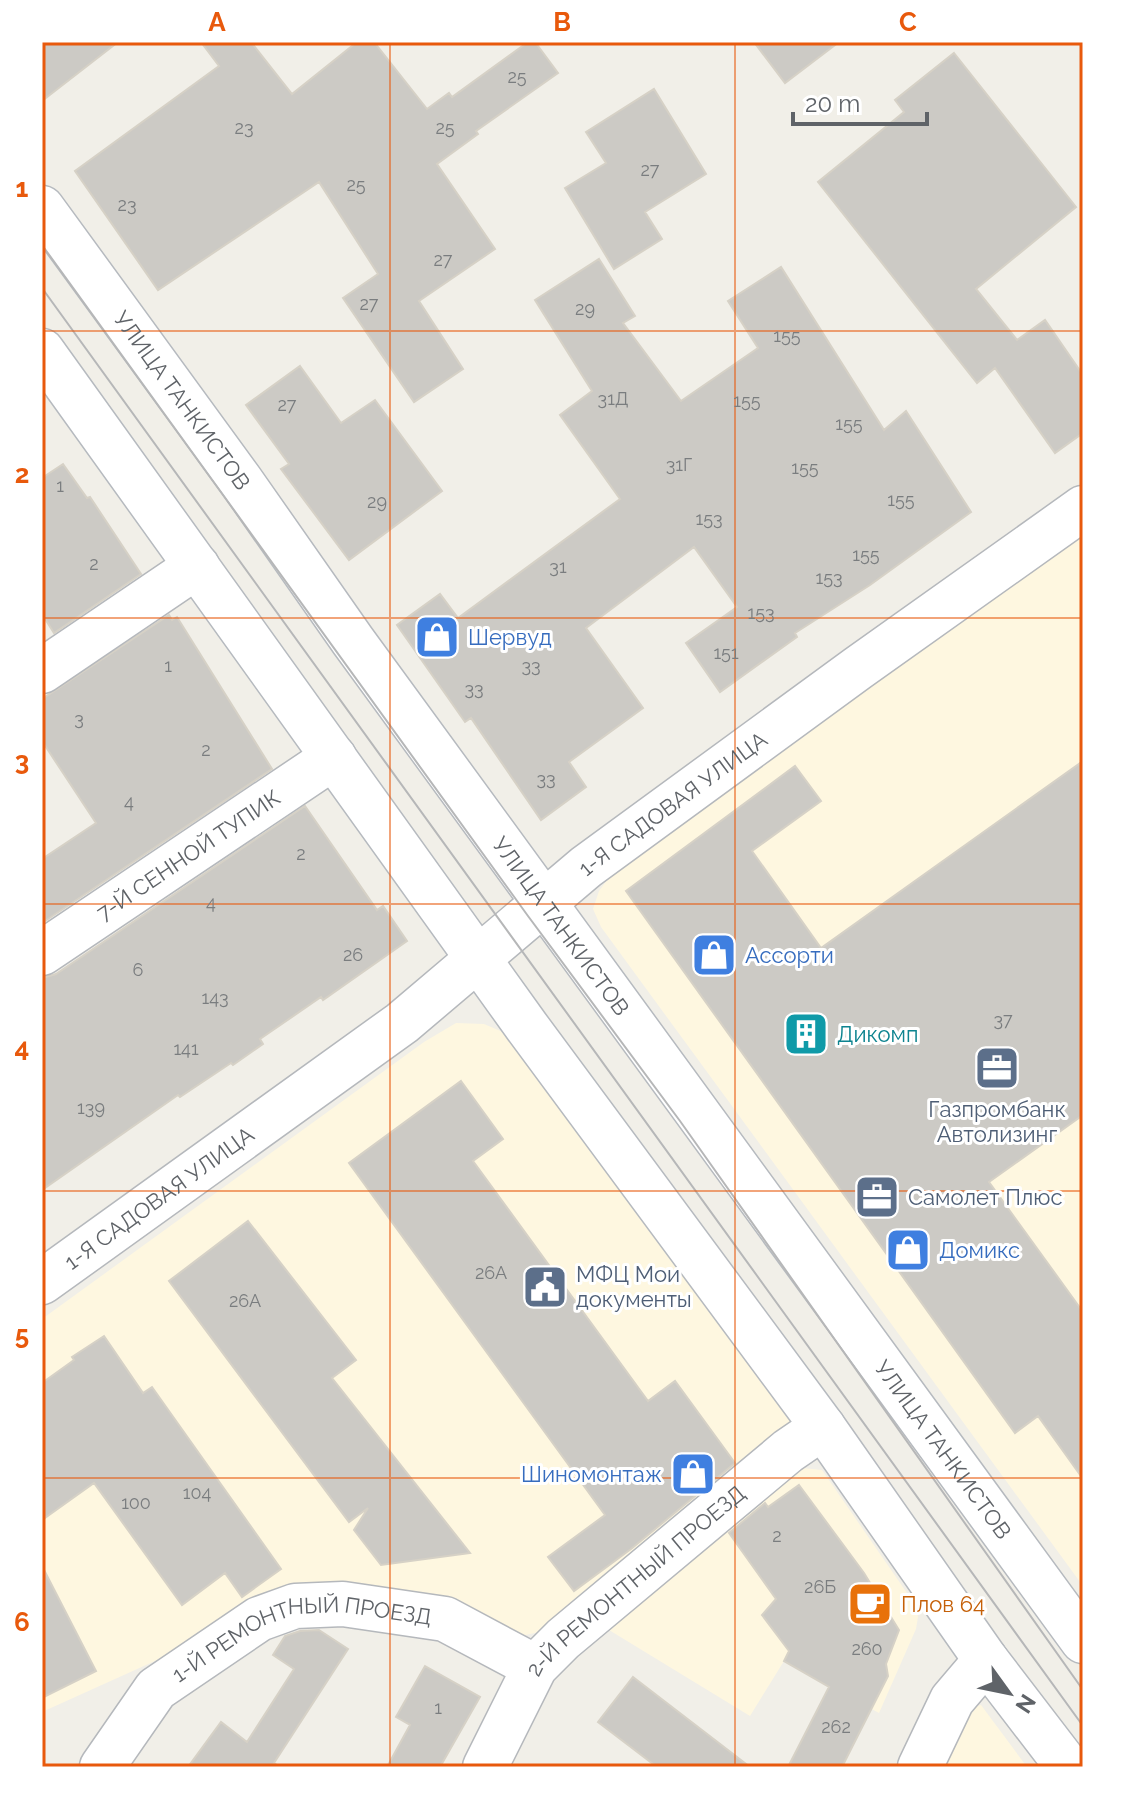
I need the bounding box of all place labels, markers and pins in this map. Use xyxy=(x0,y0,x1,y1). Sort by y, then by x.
shop icon: Шервуд xyxy=(413,613,461,661)
place label: Шервуд xyxy=(468,624,552,650)
shop icon: Ассорти xyxy=(690,931,738,979)
place label: Ассорти xyxy=(745,942,834,968)
building icon: Дикомп xyxy=(782,1010,830,1058)
place label: Дикомп xyxy=(837,1021,918,1047)
office icon: Газпромбанк Автолизинг xyxy=(973,1044,1021,1092)
place label: Газпромбанк Автолизинг xyxy=(928,1096,1066,1147)
office icon: Самолет Плюс xyxy=(853,1173,901,1221)
place label: Самолет Плюс xyxy=(908,1184,1063,1210)
shop icon: Домикс xyxy=(884,1226,932,1274)
place label: Домикс xyxy=(939,1237,1020,1263)
place label: МФЦ Мои документы xyxy=(576,1261,692,1312)
public building icon: МФЦ Мои документы xyxy=(521,1263,569,1311)
shop icon: Шиномонтаж xyxy=(669,1450,717,1498)
place label: Шиномонтаж xyxy=(521,1461,662,1487)
cafe icon: Плов 64 xyxy=(846,1580,894,1628)
place label: Плов 64 xyxy=(901,1591,985,1617)

